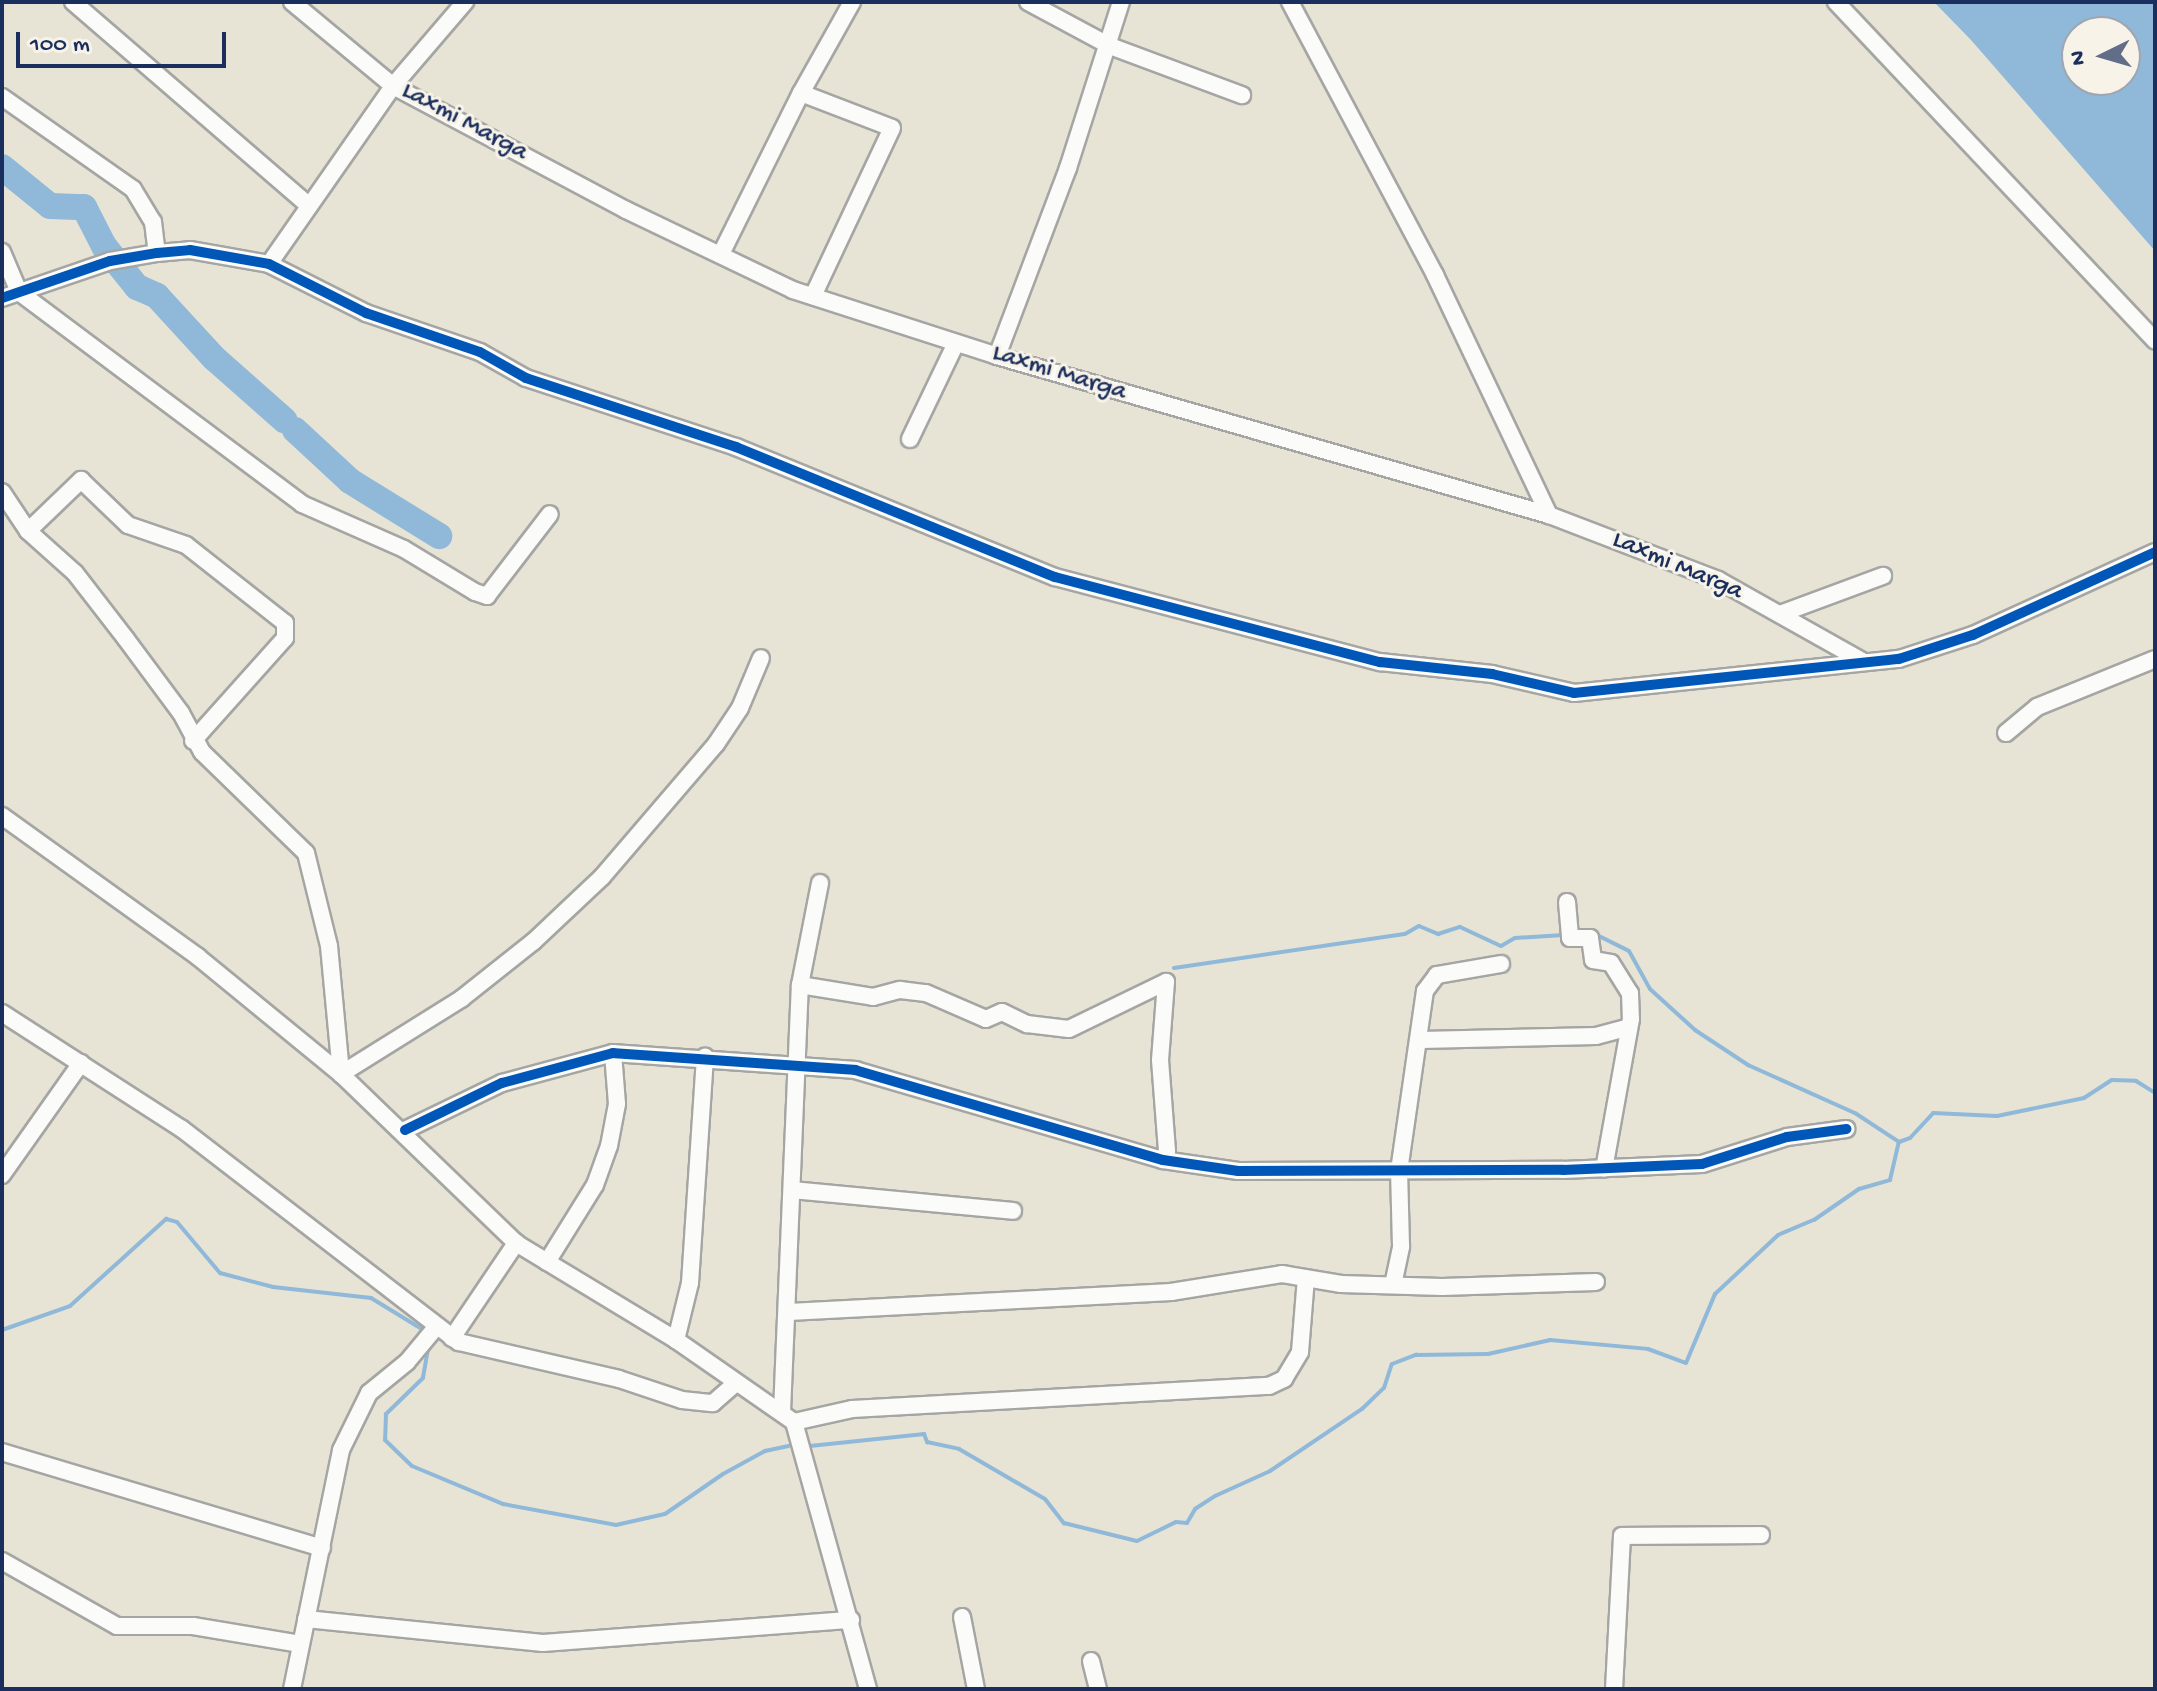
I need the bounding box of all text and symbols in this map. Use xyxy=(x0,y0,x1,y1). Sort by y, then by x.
scale bar xyxy=(20,16,230,66)
north arrow xyxy=(2061,16,2141,96)
text: 100 m xyxy=(30,31,90,60)
text: N xyxy=(2066,50,2093,66)
street label: Laxmi Marga xyxy=(395,77,533,169)
street label: Laxmi Marga xyxy=(988,339,1130,409)
street label: Laxmi Marga xyxy=(1607,526,1747,608)

